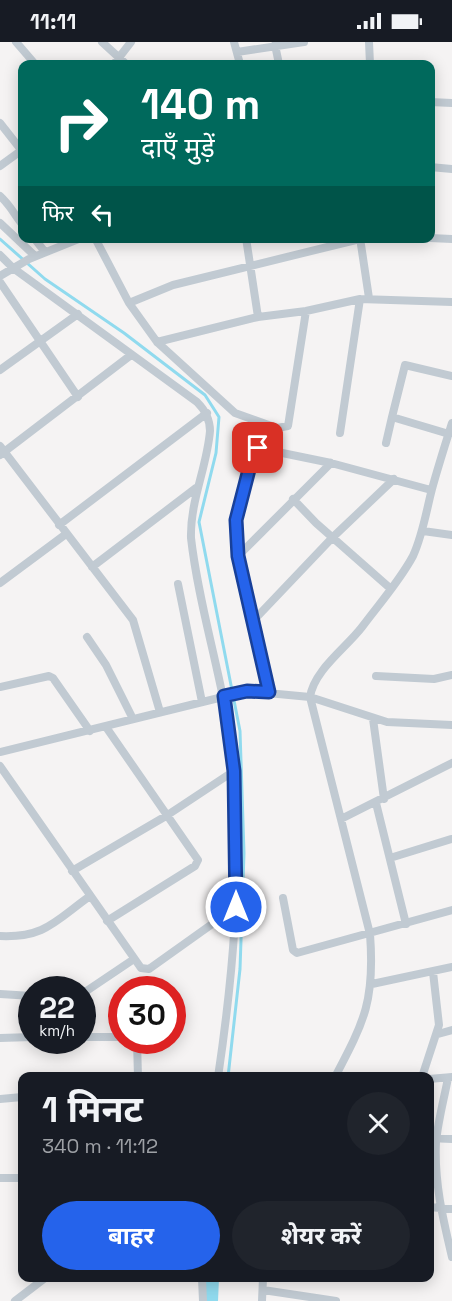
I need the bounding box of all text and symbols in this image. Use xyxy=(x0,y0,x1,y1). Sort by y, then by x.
text: 11:11 xyxy=(30,7,76,35)
text: 140 m xyxy=(141,78,260,131)
icon: right xyxy=(42,84,120,162)
text: दाएँ मुड़ें xyxy=(141,130,215,165)
icon: left xyxy=(86,198,119,231)
text: फिर xyxy=(42,199,74,227)
pin xyxy=(232,422,283,473)
icon: arrive xyxy=(241,431,274,464)
position arrow xyxy=(204,875,268,939)
speed limit sign: 30 xyxy=(108,976,186,1054)
text: 22 xyxy=(39,988,75,1027)
text: km/h xyxy=(39,1021,75,1040)
text: 1 मिनट xyxy=(42,1087,143,1133)
button: close xyxy=(347,1092,410,1155)
text: 340 m · 11:12 xyxy=(42,1133,158,1159)
button: बाहर xyxy=(42,1201,220,1270)
button: शेयर करें xyxy=(232,1201,410,1270)

